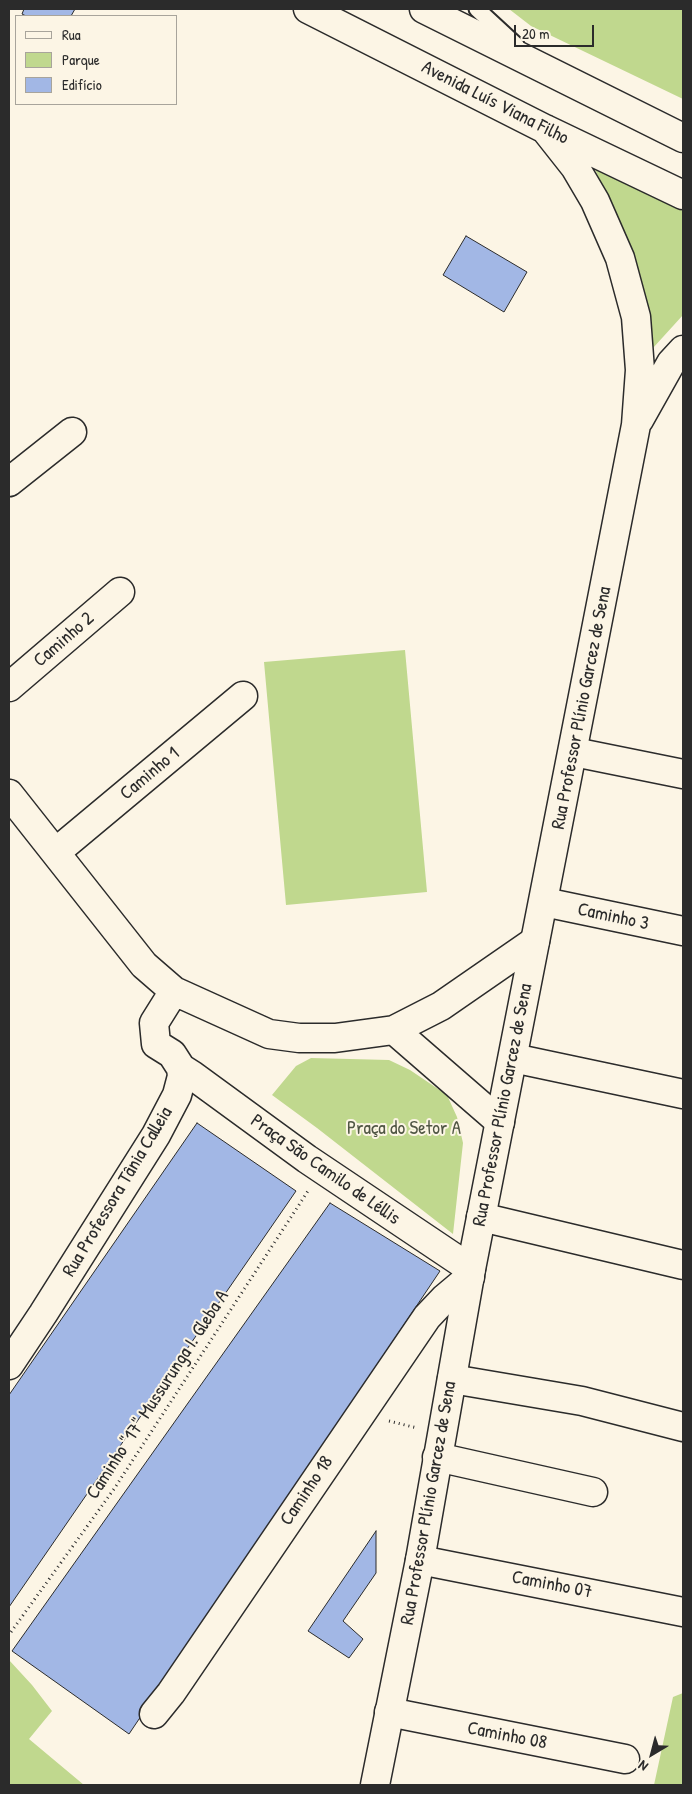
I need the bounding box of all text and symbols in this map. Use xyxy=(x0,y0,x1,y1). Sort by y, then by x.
legend xyxy=(15,15,178,105)
scale bar xyxy=(517,15,597,47)
text: 20 m xyxy=(522,23,549,44)
text: Rua xyxy=(62,24,81,45)
text: Parque xyxy=(62,49,100,70)
street label: Avenida Luís Viana Filho xyxy=(418,56,572,150)
text: Edifício xyxy=(62,74,102,95)
street label: Rua Professor Plínio Garcez de Sena xyxy=(547,585,617,831)
street label: Caminho 2 xyxy=(29,608,99,672)
street label: Caminho 1 xyxy=(116,743,184,805)
street label: Caminho 3 xyxy=(575,898,651,936)
street label: Rua Professor Plínio Garcez de Sena xyxy=(468,982,538,1228)
street label: Rua Professora Tânia Calleia xyxy=(58,1103,178,1281)
street label: Praça São Camilo de Léllis xyxy=(246,1110,404,1230)
park label: Praça do Setor A xyxy=(347,1118,461,1140)
street label: Caminho "17" Mussurunga I. Gleba A xyxy=(82,1286,234,1504)
street label: Rua Professor Plínio Garcez de Sena xyxy=(396,1379,462,1627)
street label: Caminho 18 xyxy=(276,1452,338,1530)
street label: Caminho 07 xyxy=(510,1566,594,1604)
street label: Caminho 08 xyxy=(465,1717,549,1755)
north arrow xyxy=(627,1729,677,1779)
text: N xyxy=(634,1757,651,1776)

